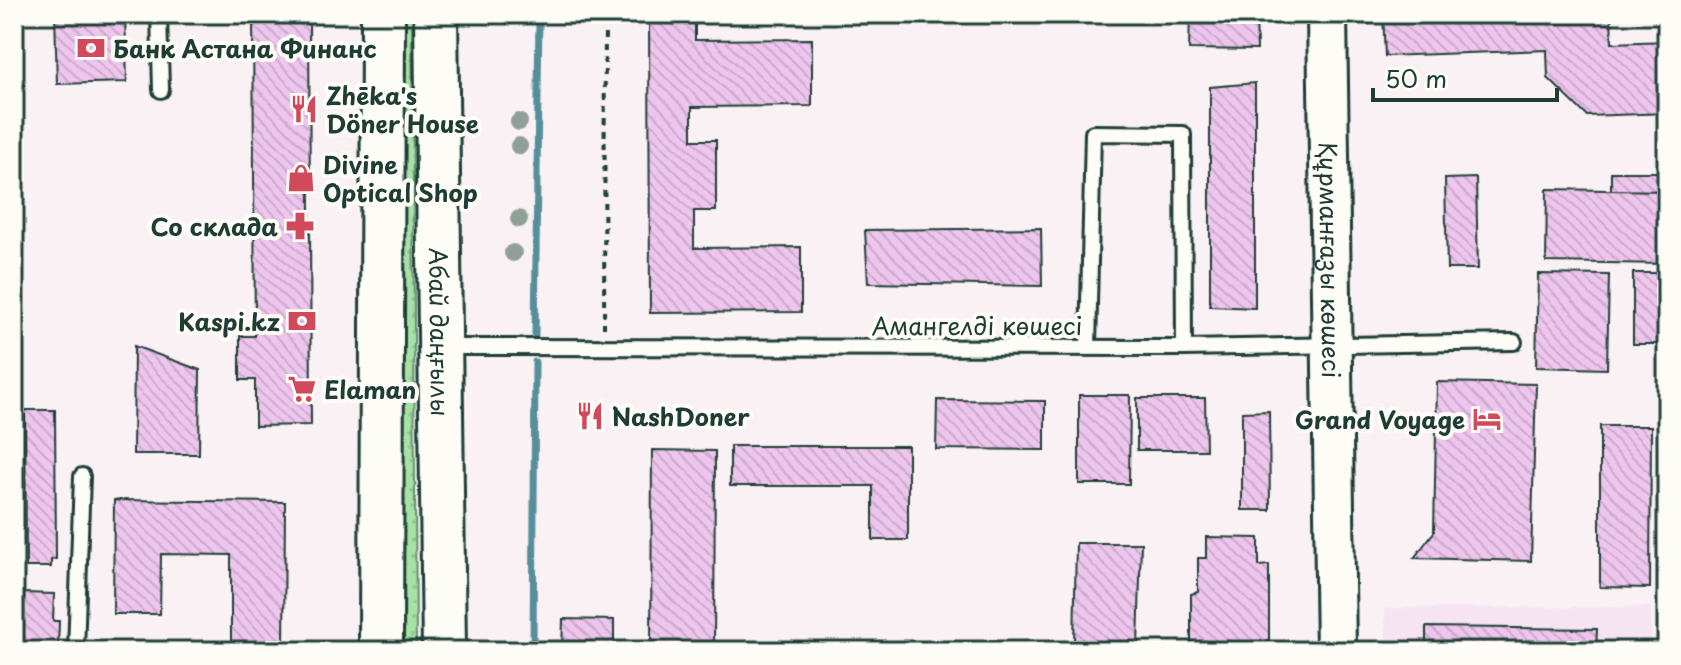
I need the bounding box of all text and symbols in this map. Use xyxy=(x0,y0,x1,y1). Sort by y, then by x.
place label: Банк Астана Финанс xyxy=(113,30,377,66)
bank icon: Банк Астана Финанс xyxy=(76,33,106,63)
scale bar xyxy=(1373,52,1557,102)
text: 50 m xyxy=(1385,60,1447,96)
place label: Zhēka's Döner House xyxy=(326,77,479,141)
restaurant icon: Zhēka's Döner House xyxy=(289,94,319,124)
street label: Құрманғазы көшесі xyxy=(1311,141,1350,378)
place label: Divine Optical Shop xyxy=(323,146,478,210)
shop icon: Divine Optical Shop xyxy=(286,163,316,193)
place label: Со склада xyxy=(150,208,278,244)
pharmacy icon: Со склада xyxy=(285,211,315,241)
street label: Абай даңғылы xyxy=(421,247,459,417)
place label: Kaspi.kz xyxy=(178,303,280,339)
bank icon: Kaspi.kz xyxy=(287,306,317,336)
street label: Амангелді көшесі xyxy=(871,307,1083,343)
place label: Elaman xyxy=(324,371,416,407)
supermarket icon: Elaman xyxy=(287,374,317,404)
place label: NashDoner xyxy=(612,398,750,434)
restaurant icon: NashDoner xyxy=(575,401,605,431)
place label: Grand Voyage xyxy=(1295,401,1465,437)
hotel icon: Grand Voyage xyxy=(1472,404,1502,434)

